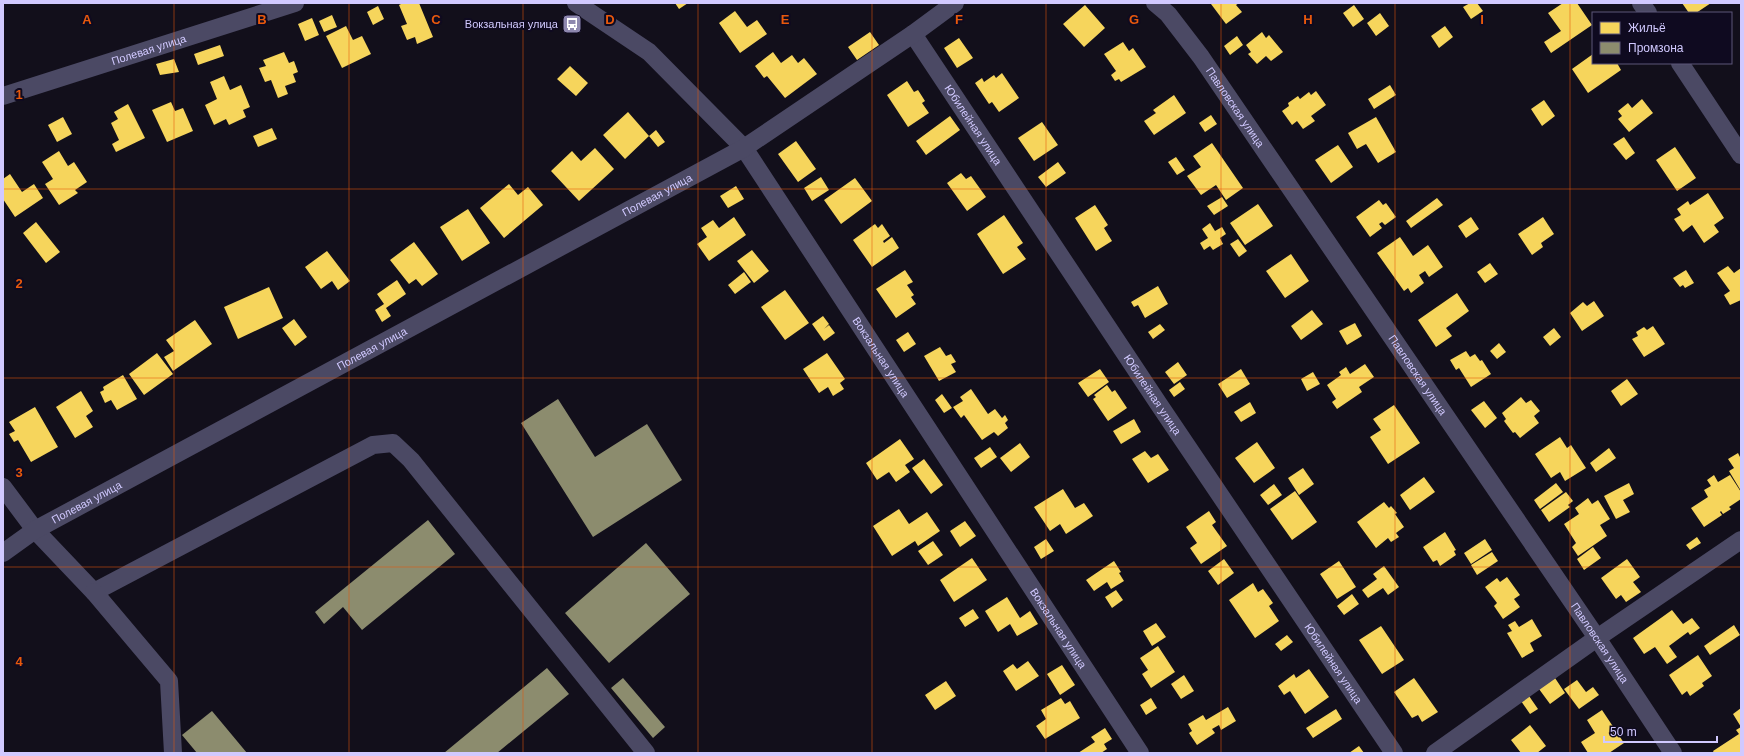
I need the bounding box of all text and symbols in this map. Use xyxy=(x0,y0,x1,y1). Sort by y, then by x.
text: A xyxy=(82,12,92,27)
text: B xyxy=(257,12,267,27)
text: C xyxy=(431,12,441,27)
text: D xyxy=(605,12,615,27)
text: E xyxy=(781,12,790,27)
text: F xyxy=(955,12,963,27)
text: G xyxy=(1129,12,1139,27)
text: H xyxy=(1303,12,1313,27)
text: I xyxy=(1480,12,1484,27)
legend xyxy=(1592,12,1732,64)
bus stop icon: Вокзальная улица xyxy=(561,13,583,35)
place label: Вокзальная улица xyxy=(465,18,559,30)
text: Жильё xyxy=(1628,21,1666,35)
street label: Полевая улица xyxy=(110,32,188,67)
text: Промзона xyxy=(1628,41,1684,55)
street label: Павловская улица xyxy=(1204,65,1267,150)
street label: Юбилейная улица xyxy=(942,82,1005,168)
text: 1 xyxy=(15,87,23,102)
street label: Полевая улица xyxy=(620,171,695,219)
text: 2 xyxy=(15,276,23,291)
street label: Вокзальная улица xyxy=(850,315,912,400)
street label: Полевая улица xyxy=(335,324,410,372)
street label: Павловская улица xyxy=(1386,333,1450,418)
street label: Юбилейная улица xyxy=(1122,352,1184,438)
text: 3 xyxy=(15,465,23,480)
street label: Полевая улица xyxy=(50,478,124,526)
street label: Вокзальная улица xyxy=(1028,586,1089,671)
street label: Павловская улица xyxy=(1569,600,1632,686)
street label: Юбилейная улица xyxy=(1302,621,1365,706)
text: 4 xyxy=(15,654,23,669)
scale bar xyxy=(1604,718,1717,744)
text: 50 m xyxy=(1610,725,1637,739)

